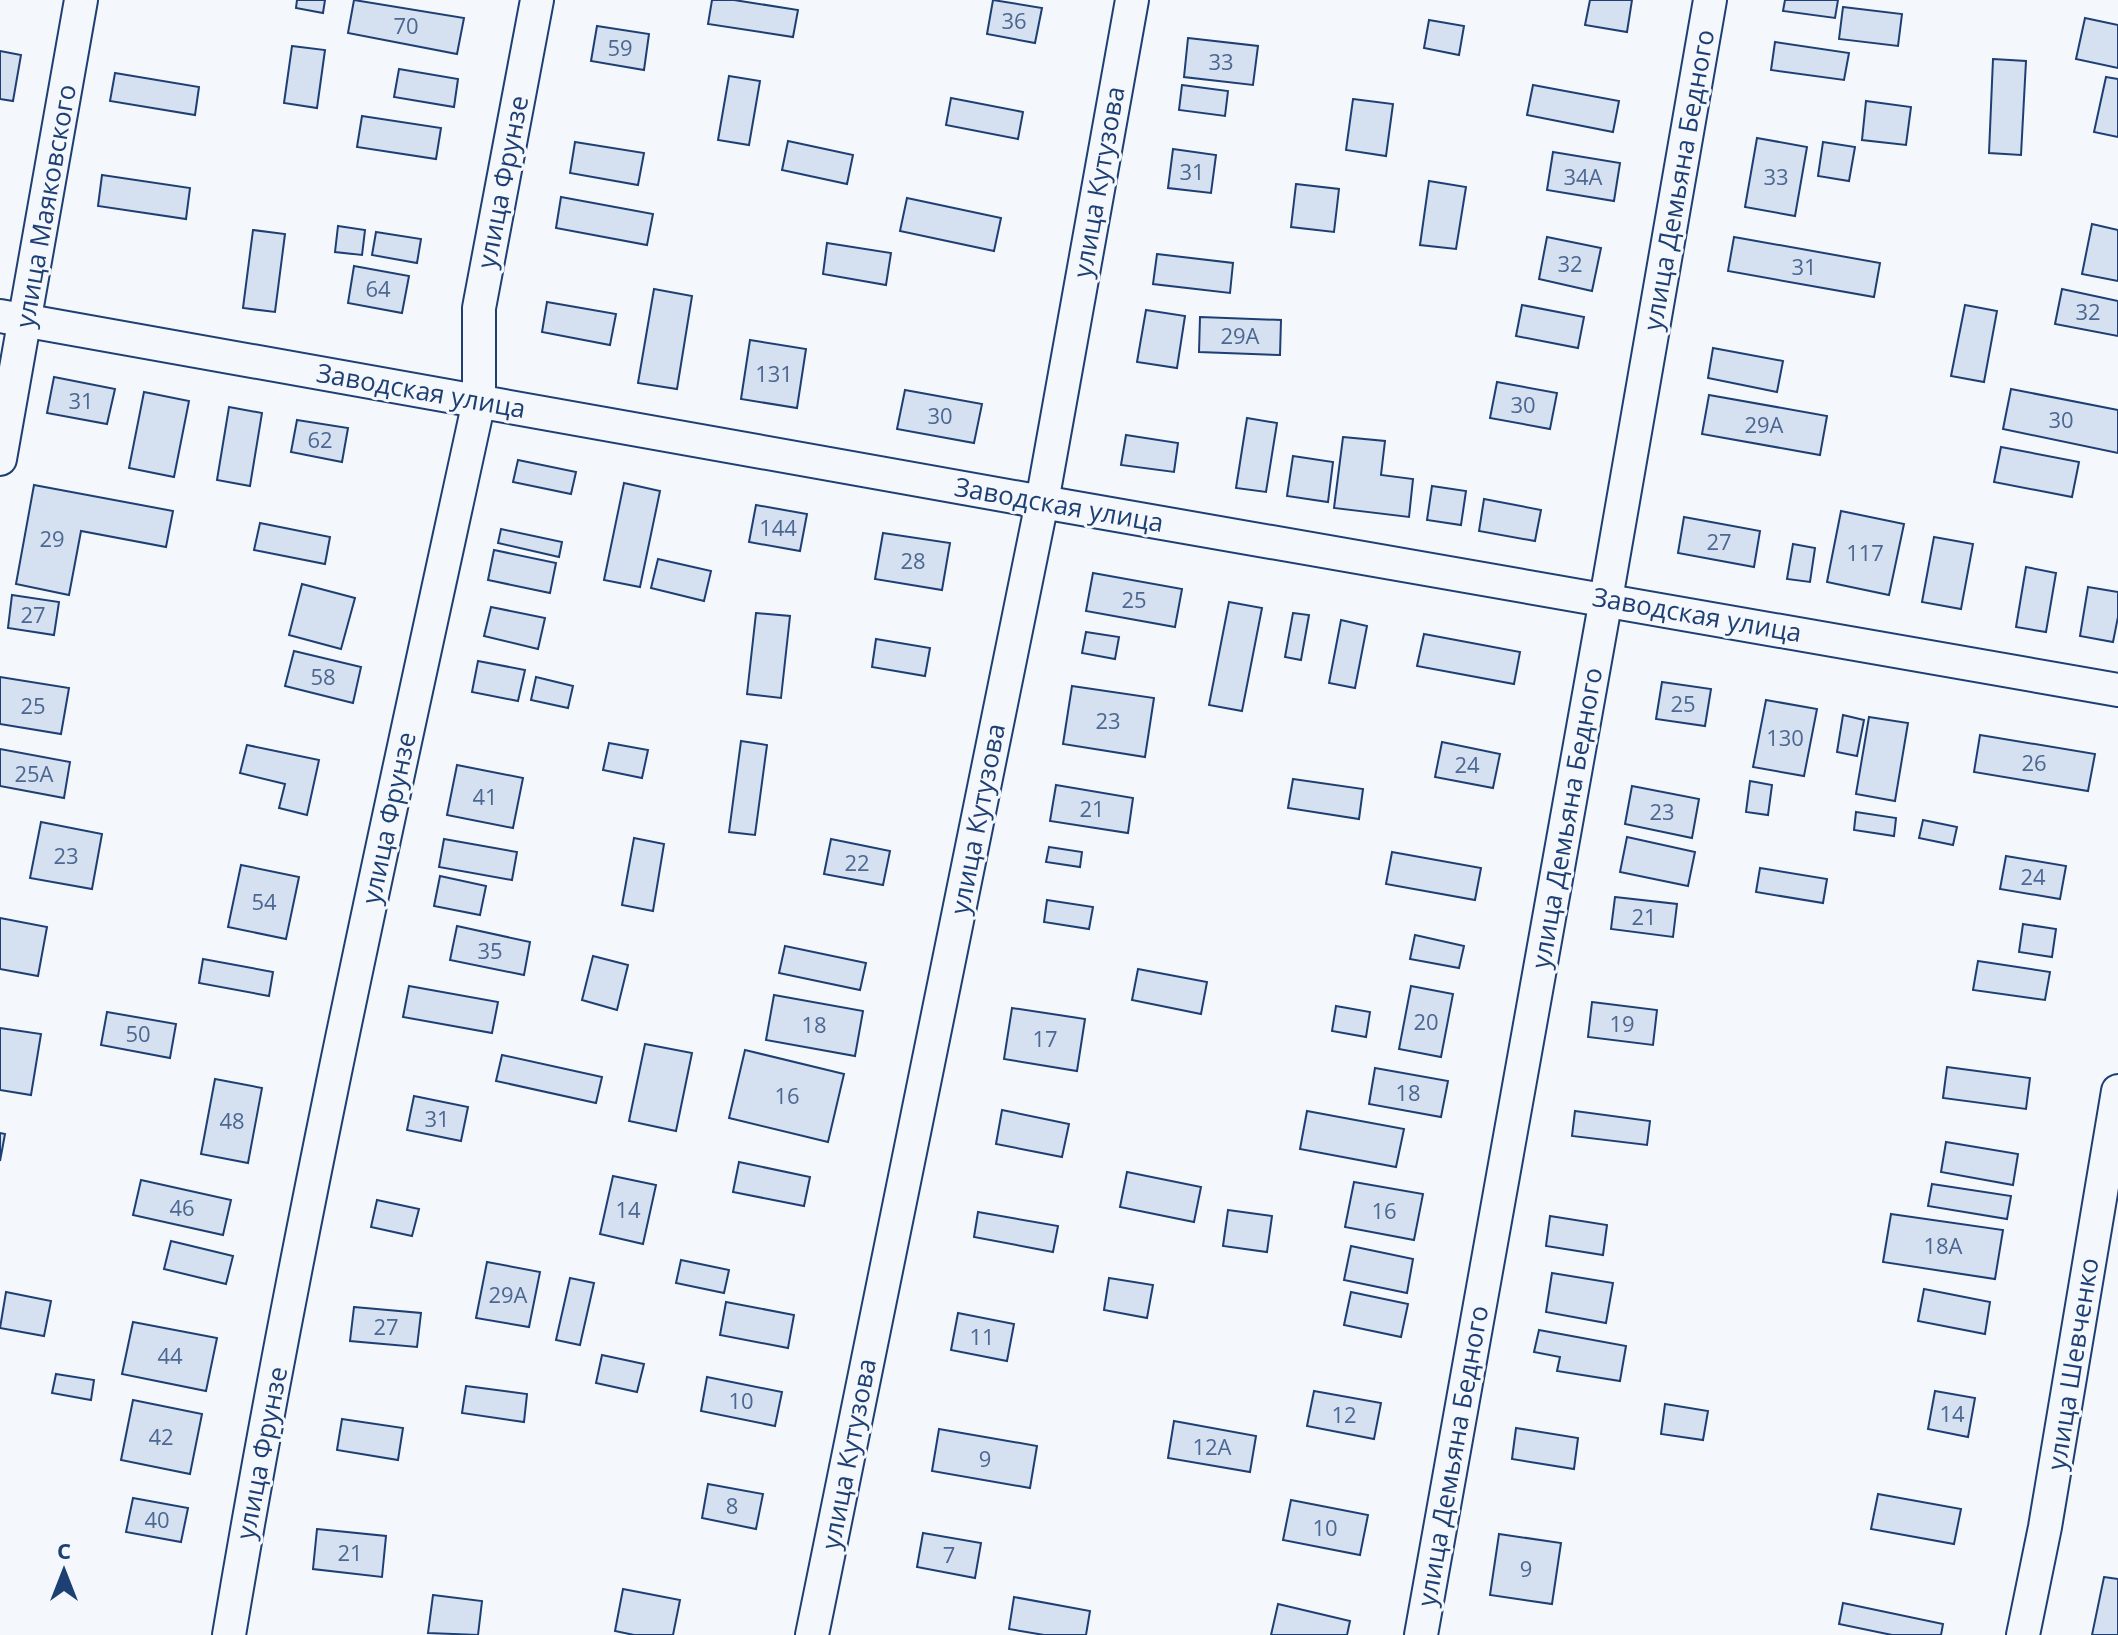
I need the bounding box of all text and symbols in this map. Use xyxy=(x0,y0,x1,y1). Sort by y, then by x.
house number: 36 xyxy=(1001,5,1027,35)
house number: 70 xyxy=(393,10,419,40)
street label: улица Демьяна Бедного xyxy=(1634,26,1722,333)
house number: 59 xyxy=(607,32,633,62)
house number: 33 xyxy=(1208,46,1234,76)
street label: улица Маяковского xyxy=(6,81,84,330)
street label: улица Кутузова xyxy=(1063,83,1133,280)
street label: улица Фрунзе xyxy=(468,92,536,271)
house number: 31 xyxy=(1179,156,1205,186)
house number: 34А xyxy=(1563,161,1603,191)
house number: 33 xyxy=(1763,161,1789,191)
house number: 32 xyxy=(1557,248,1583,278)
house number: 31 xyxy=(1791,251,1817,281)
house number: 64 xyxy=(365,273,391,303)
house number: 32 xyxy=(2075,296,2101,326)
house number: 29А xyxy=(1220,320,1260,350)
street label: Заводская улица xyxy=(314,354,529,426)
house number: 131 xyxy=(755,358,793,388)
house number: 31 xyxy=(68,385,94,415)
house number: 30 xyxy=(1510,389,1536,419)
house number: 30 xyxy=(927,400,953,430)
house number: 30 xyxy=(2048,404,2074,434)
house number: 29А xyxy=(1744,409,1784,439)
house number: 62 xyxy=(307,424,333,454)
street label: Заводская улица xyxy=(952,468,1167,540)
house number: 144 xyxy=(759,512,797,542)
house number: 29 xyxy=(39,523,65,553)
house number: 27 xyxy=(1706,526,1732,556)
house number: 117 xyxy=(1846,537,1884,567)
house number: 28 xyxy=(900,545,926,575)
street label: Заводская улица xyxy=(1590,578,1805,650)
house number: 25 xyxy=(1121,584,1147,614)
house number: 27 xyxy=(20,599,46,629)
house number: 58 xyxy=(310,661,336,691)
street label: улица Демьяна Бедного xyxy=(1522,664,1610,971)
house number: 25 xyxy=(1670,688,1696,718)
house number: 25 xyxy=(20,690,46,720)
house number: 23 xyxy=(1095,705,1121,735)
street label: улица Кутузова xyxy=(941,720,1013,917)
house number: 130 xyxy=(1766,722,1804,752)
street label: улица Фрунзе xyxy=(352,728,424,907)
house number: 26 xyxy=(2021,747,2047,777)
house number: 24 xyxy=(1454,749,1480,779)
house number: 25А xyxy=(14,758,54,788)
house number: 41 xyxy=(472,781,498,811)
house number: 21 xyxy=(1079,793,1105,823)
house number: 23 xyxy=(1649,796,1675,826)
house number: 23 xyxy=(53,840,79,870)
house number: 22 xyxy=(844,847,870,877)
house number: 24 xyxy=(2020,861,2046,891)
house number: 54 xyxy=(251,886,277,916)
house number: 21 xyxy=(1631,901,1657,931)
house number: 35 xyxy=(477,935,503,965)
house number: 20 xyxy=(1413,1006,1439,1036)
house number: 19 xyxy=(1609,1008,1635,1038)
house number: 18 xyxy=(801,1009,827,1039)
house number: 50 xyxy=(125,1018,151,1048)
house number: 17 xyxy=(1032,1023,1058,1053)
house number: 18 xyxy=(1395,1077,1421,1107)
house number: 16 xyxy=(774,1080,800,1110)
house number: 31 xyxy=(424,1103,450,1133)
house number: 48 xyxy=(219,1105,245,1135)
house number: 46 xyxy=(169,1192,195,1222)
house number: 14 xyxy=(615,1194,641,1224)
house number: 16 xyxy=(1371,1195,1397,1225)
house number: 18А xyxy=(1923,1230,1963,1260)
street label: улица Шевченко xyxy=(2037,1255,2107,1472)
house number: 29А xyxy=(488,1279,528,1309)
street label: улица Демьяна Бедного xyxy=(1408,1302,1496,1609)
house number: 27 xyxy=(373,1311,399,1341)
house number: 11 xyxy=(969,1321,995,1351)
house number: 44 xyxy=(157,1340,183,1370)
street label: улица Кутузова xyxy=(812,1355,884,1552)
street label: улица Фрунзе xyxy=(227,1363,295,1542)
house number: 10 xyxy=(728,1385,754,1415)
house number: 14 xyxy=(1939,1398,1965,1428)
house number: 12 xyxy=(1331,1399,1357,1429)
house number: 42 xyxy=(148,1421,174,1451)
house number: 12А xyxy=(1192,1431,1232,1461)
house number: 9 xyxy=(979,1443,991,1473)
house number: 8 xyxy=(726,1490,738,1520)
house number: 40 xyxy=(144,1504,170,1534)
house number: 10 xyxy=(1312,1512,1338,1542)
north arrow xyxy=(24,1531,104,1611)
text: С xyxy=(57,1535,71,1565)
house number: 21 xyxy=(337,1537,363,1567)
house number: 7 xyxy=(943,1539,955,1569)
house number: 9 xyxy=(1520,1553,1532,1583)

